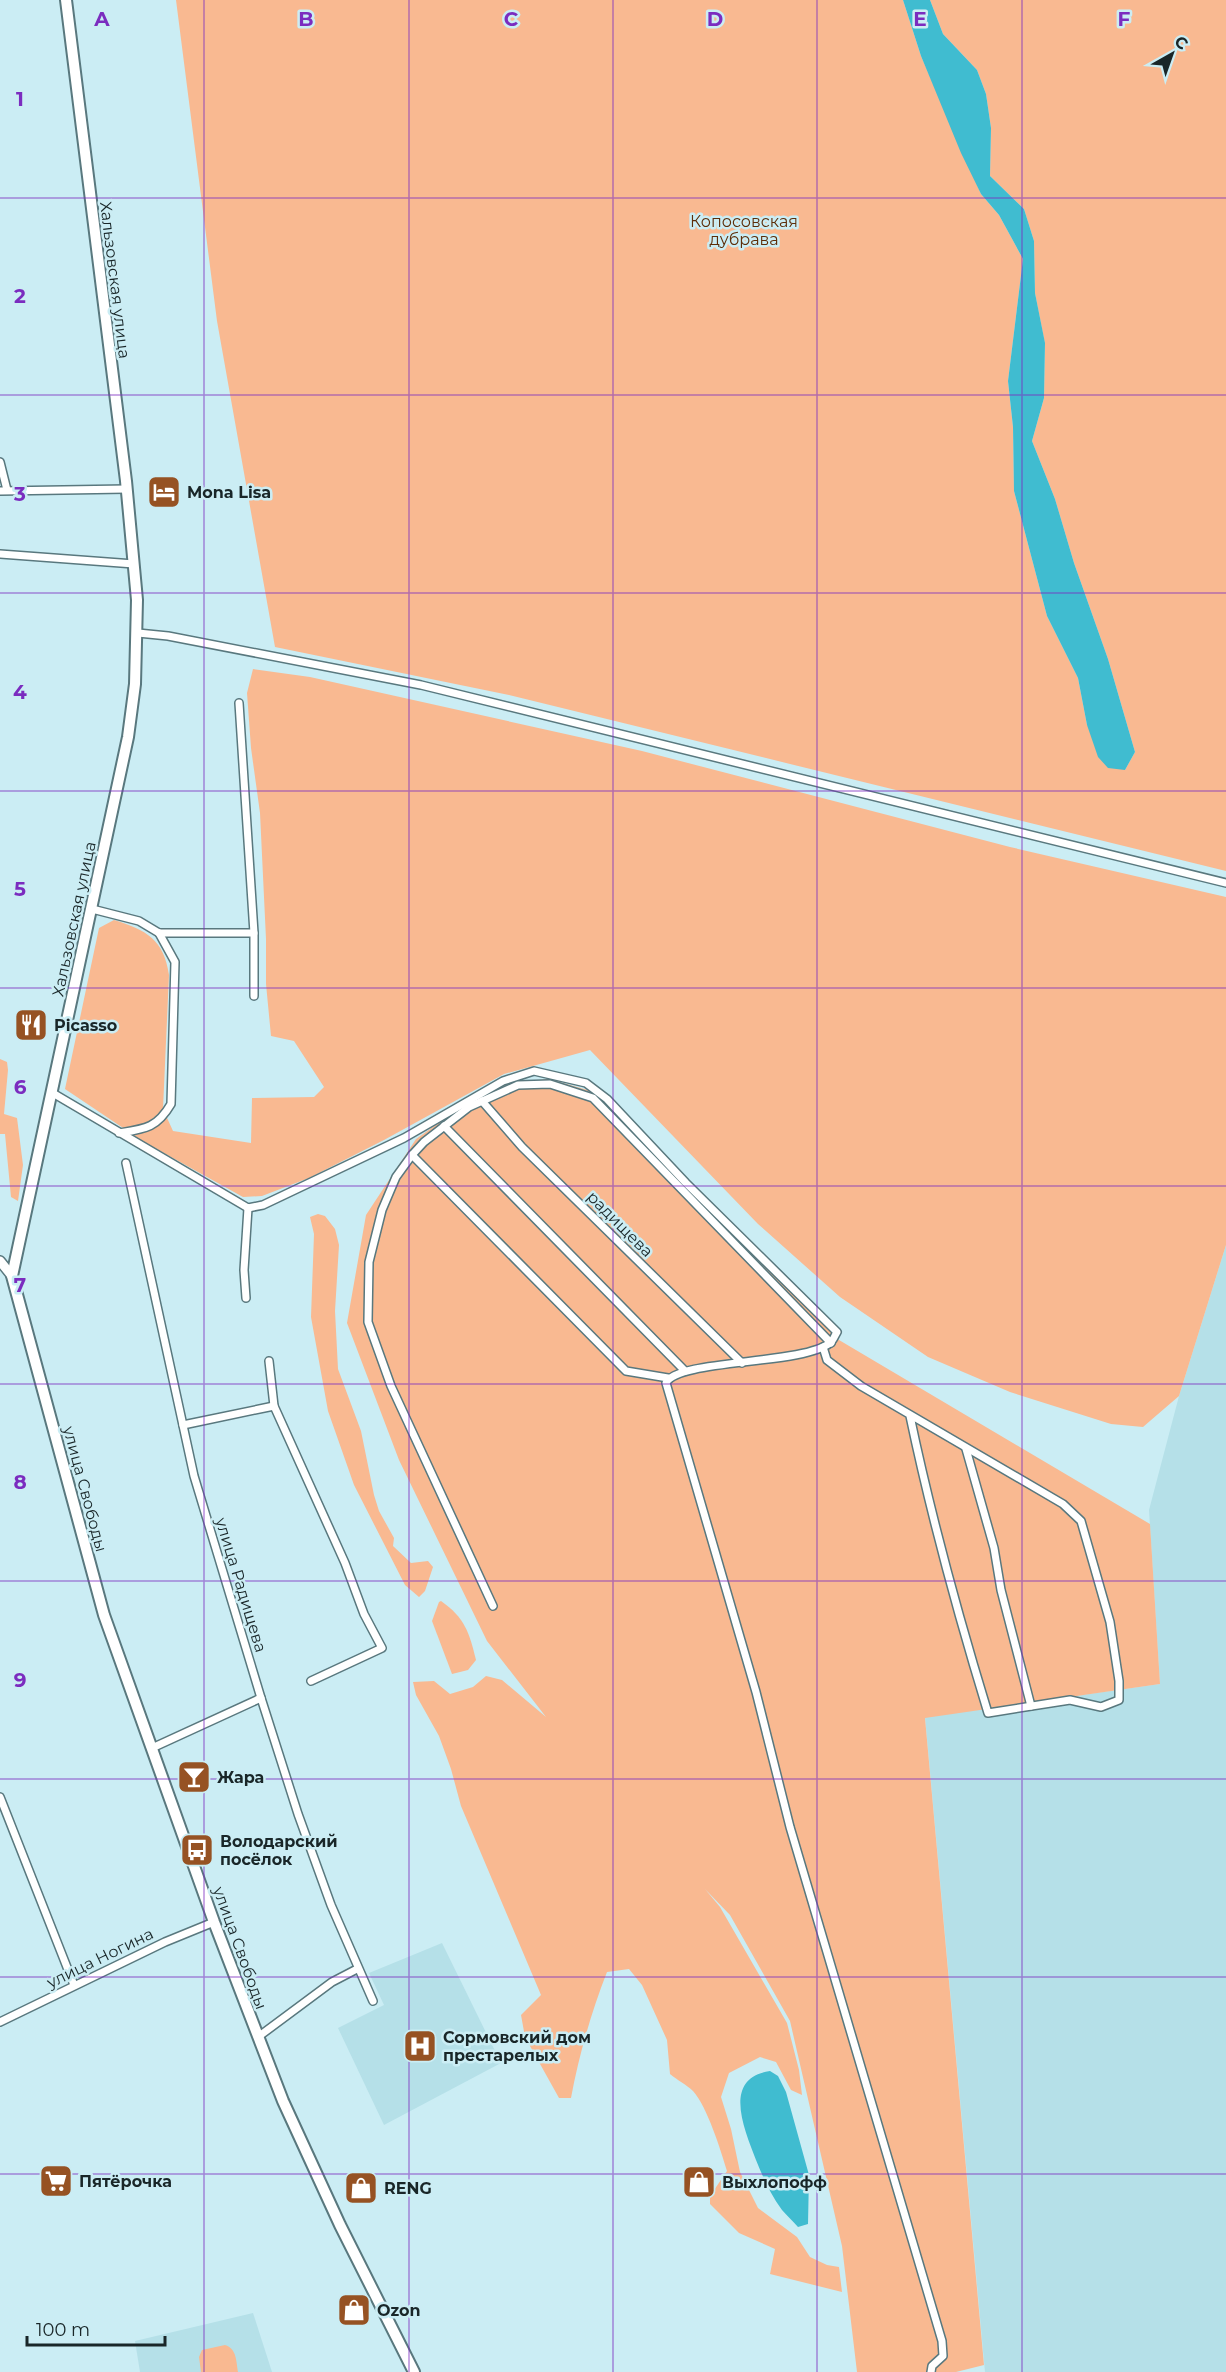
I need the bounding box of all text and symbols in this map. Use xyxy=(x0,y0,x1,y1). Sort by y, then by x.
text: A xyxy=(93,7,110,31)
text: B xyxy=(298,7,314,31)
text: C xyxy=(504,7,519,31)
text: D xyxy=(707,7,723,31)
text: E xyxy=(913,7,927,31)
text: F xyxy=(1118,7,1131,31)
north arrow xyxy=(1142,24,1202,84)
text: С xyxy=(1171,32,1192,54)
text: 1 xyxy=(16,87,24,111)
street label: Хальзовская улица xyxy=(96,200,134,360)
park label: Копосовская дубрава xyxy=(690,212,798,249)
text: 2 xyxy=(14,284,26,308)
hotel icon: Mona Lisa xyxy=(146,474,182,510)
text: 3 xyxy=(13,482,26,506)
place label: Mona Lisa xyxy=(187,483,271,502)
text: 4 xyxy=(13,680,27,704)
street label: Хальзовская улица xyxy=(48,840,100,998)
text: 5 xyxy=(14,877,26,901)
restaurant icon: Picasso xyxy=(13,1007,49,1043)
place label: Picasso xyxy=(54,1016,117,1035)
text: 6 xyxy=(14,1075,27,1099)
street label: радищева xyxy=(583,1187,657,1261)
text: 7 xyxy=(14,1273,26,1297)
street label: улица Свободы xyxy=(59,1423,111,1554)
text: 8 xyxy=(13,1470,27,1494)
street label: улица Радищева xyxy=(211,1514,271,1655)
text: 9 xyxy=(14,1668,26,1692)
bar icon: Жара xyxy=(176,1759,212,1795)
place label: Жара xyxy=(217,1768,264,1787)
bus stop icon: Володарский посёлок xyxy=(179,1832,215,1868)
place label: Володарский посёлок xyxy=(220,1832,338,1869)
street label: улица Свободы xyxy=(209,1883,271,2012)
street label: улица Ногина xyxy=(43,1924,156,1992)
hospital icon: Сормовский дом престарелых xyxy=(402,2028,438,2064)
place label: Сормовский дом престарелых xyxy=(443,2028,591,2065)
supermarket icon: Пятёрочка xyxy=(38,2163,74,2199)
shop icon: Выхлопофф xyxy=(681,2164,717,2200)
shop icon: RENG xyxy=(343,2170,379,2206)
place label: Пятёрочка xyxy=(79,2172,172,2191)
place label: Выхлопофф xyxy=(722,2173,827,2192)
place label: RENG xyxy=(384,2179,432,2198)
shop icon: Ozon xyxy=(336,2292,372,2328)
place label: Ozon xyxy=(377,2301,421,2320)
scale bar xyxy=(27,2309,165,2347)
text: 100 m xyxy=(36,2319,90,2341)

